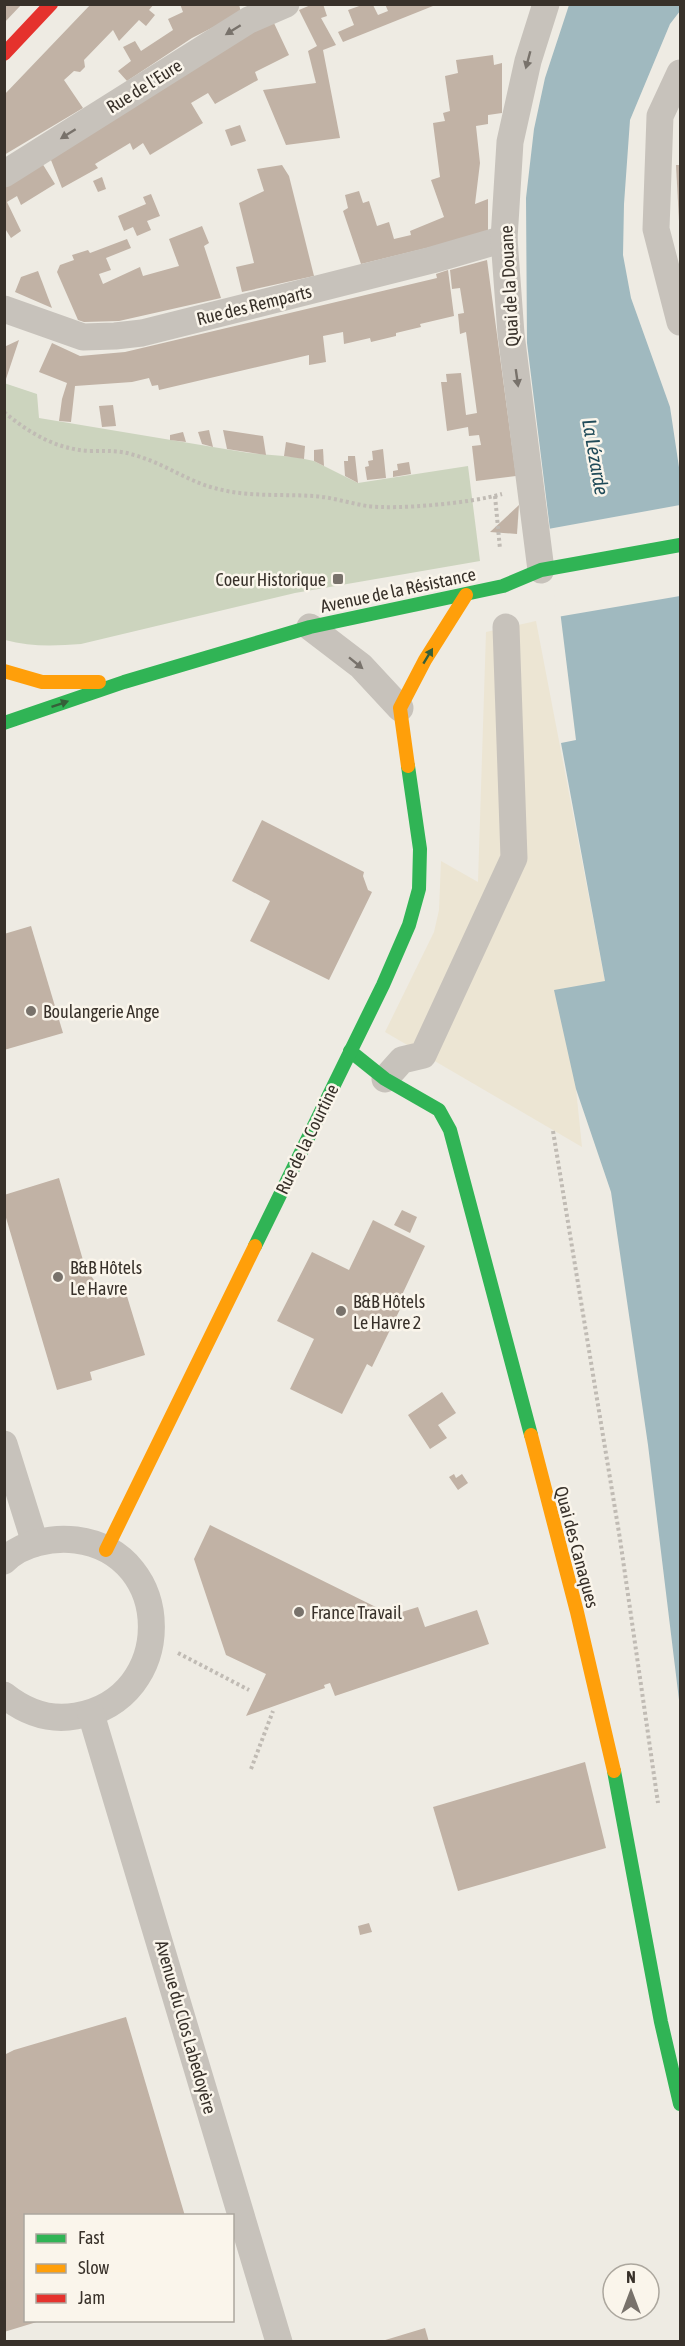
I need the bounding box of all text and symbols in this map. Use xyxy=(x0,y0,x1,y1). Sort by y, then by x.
one-way arrow xyxy=(225,24,242,35)
one-way arrow xyxy=(523,51,533,69)
street label: Rue de l'Eure xyxy=(102,55,186,117)
one-way arrow xyxy=(60,128,76,139)
street label: Quai de la Douane xyxy=(495,225,523,347)
street label: Rue des Remparts xyxy=(194,281,314,329)
one-way arrow xyxy=(512,369,521,388)
water label: La Lézarde xyxy=(578,417,614,497)
street label: Avenue de la Résistance xyxy=(318,563,478,617)
place label: Coeur Historique xyxy=(216,569,326,590)
marker: Coeur Historique xyxy=(331,572,345,586)
one-way arrow xyxy=(422,648,433,664)
one-way arrow xyxy=(348,656,363,669)
one-way arrow xyxy=(51,698,69,708)
place label: Boulangerie Ange xyxy=(43,1001,159,1022)
marker: Boulangerie Ange xyxy=(24,1004,38,1018)
street label: Rue de la Courtine xyxy=(271,1081,343,1197)
place label: B&B Hôtels Le Havre xyxy=(70,1257,142,1299)
marker: B&B Hôtels Le Havre xyxy=(51,1270,65,1284)
place label: B&B Hôtels Le Havre 2 xyxy=(353,1291,425,1333)
marker: B&B Hôtels Le Havre 2 xyxy=(334,1304,348,1318)
street label: Quai des Canaques xyxy=(551,1484,603,1610)
place label: France Travail xyxy=(311,1602,402,1623)
marker: France Travail xyxy=(292,1605,306,1619)
street label: Avenue du Clos Labedoyère xyxy=(151,1938,221,2116)
legend xyxy=(24,2214,234,2322)
text: Fast xyxy=(78,2227,105,2248)
text: Slow xyxy=(78,2257,109,2278)
north arrow xyxy=(601,2262,661,2322)
text: N xyxy=(626,2268,636,2286)
text: Jam xyxy=(78,2287,105,2308)

